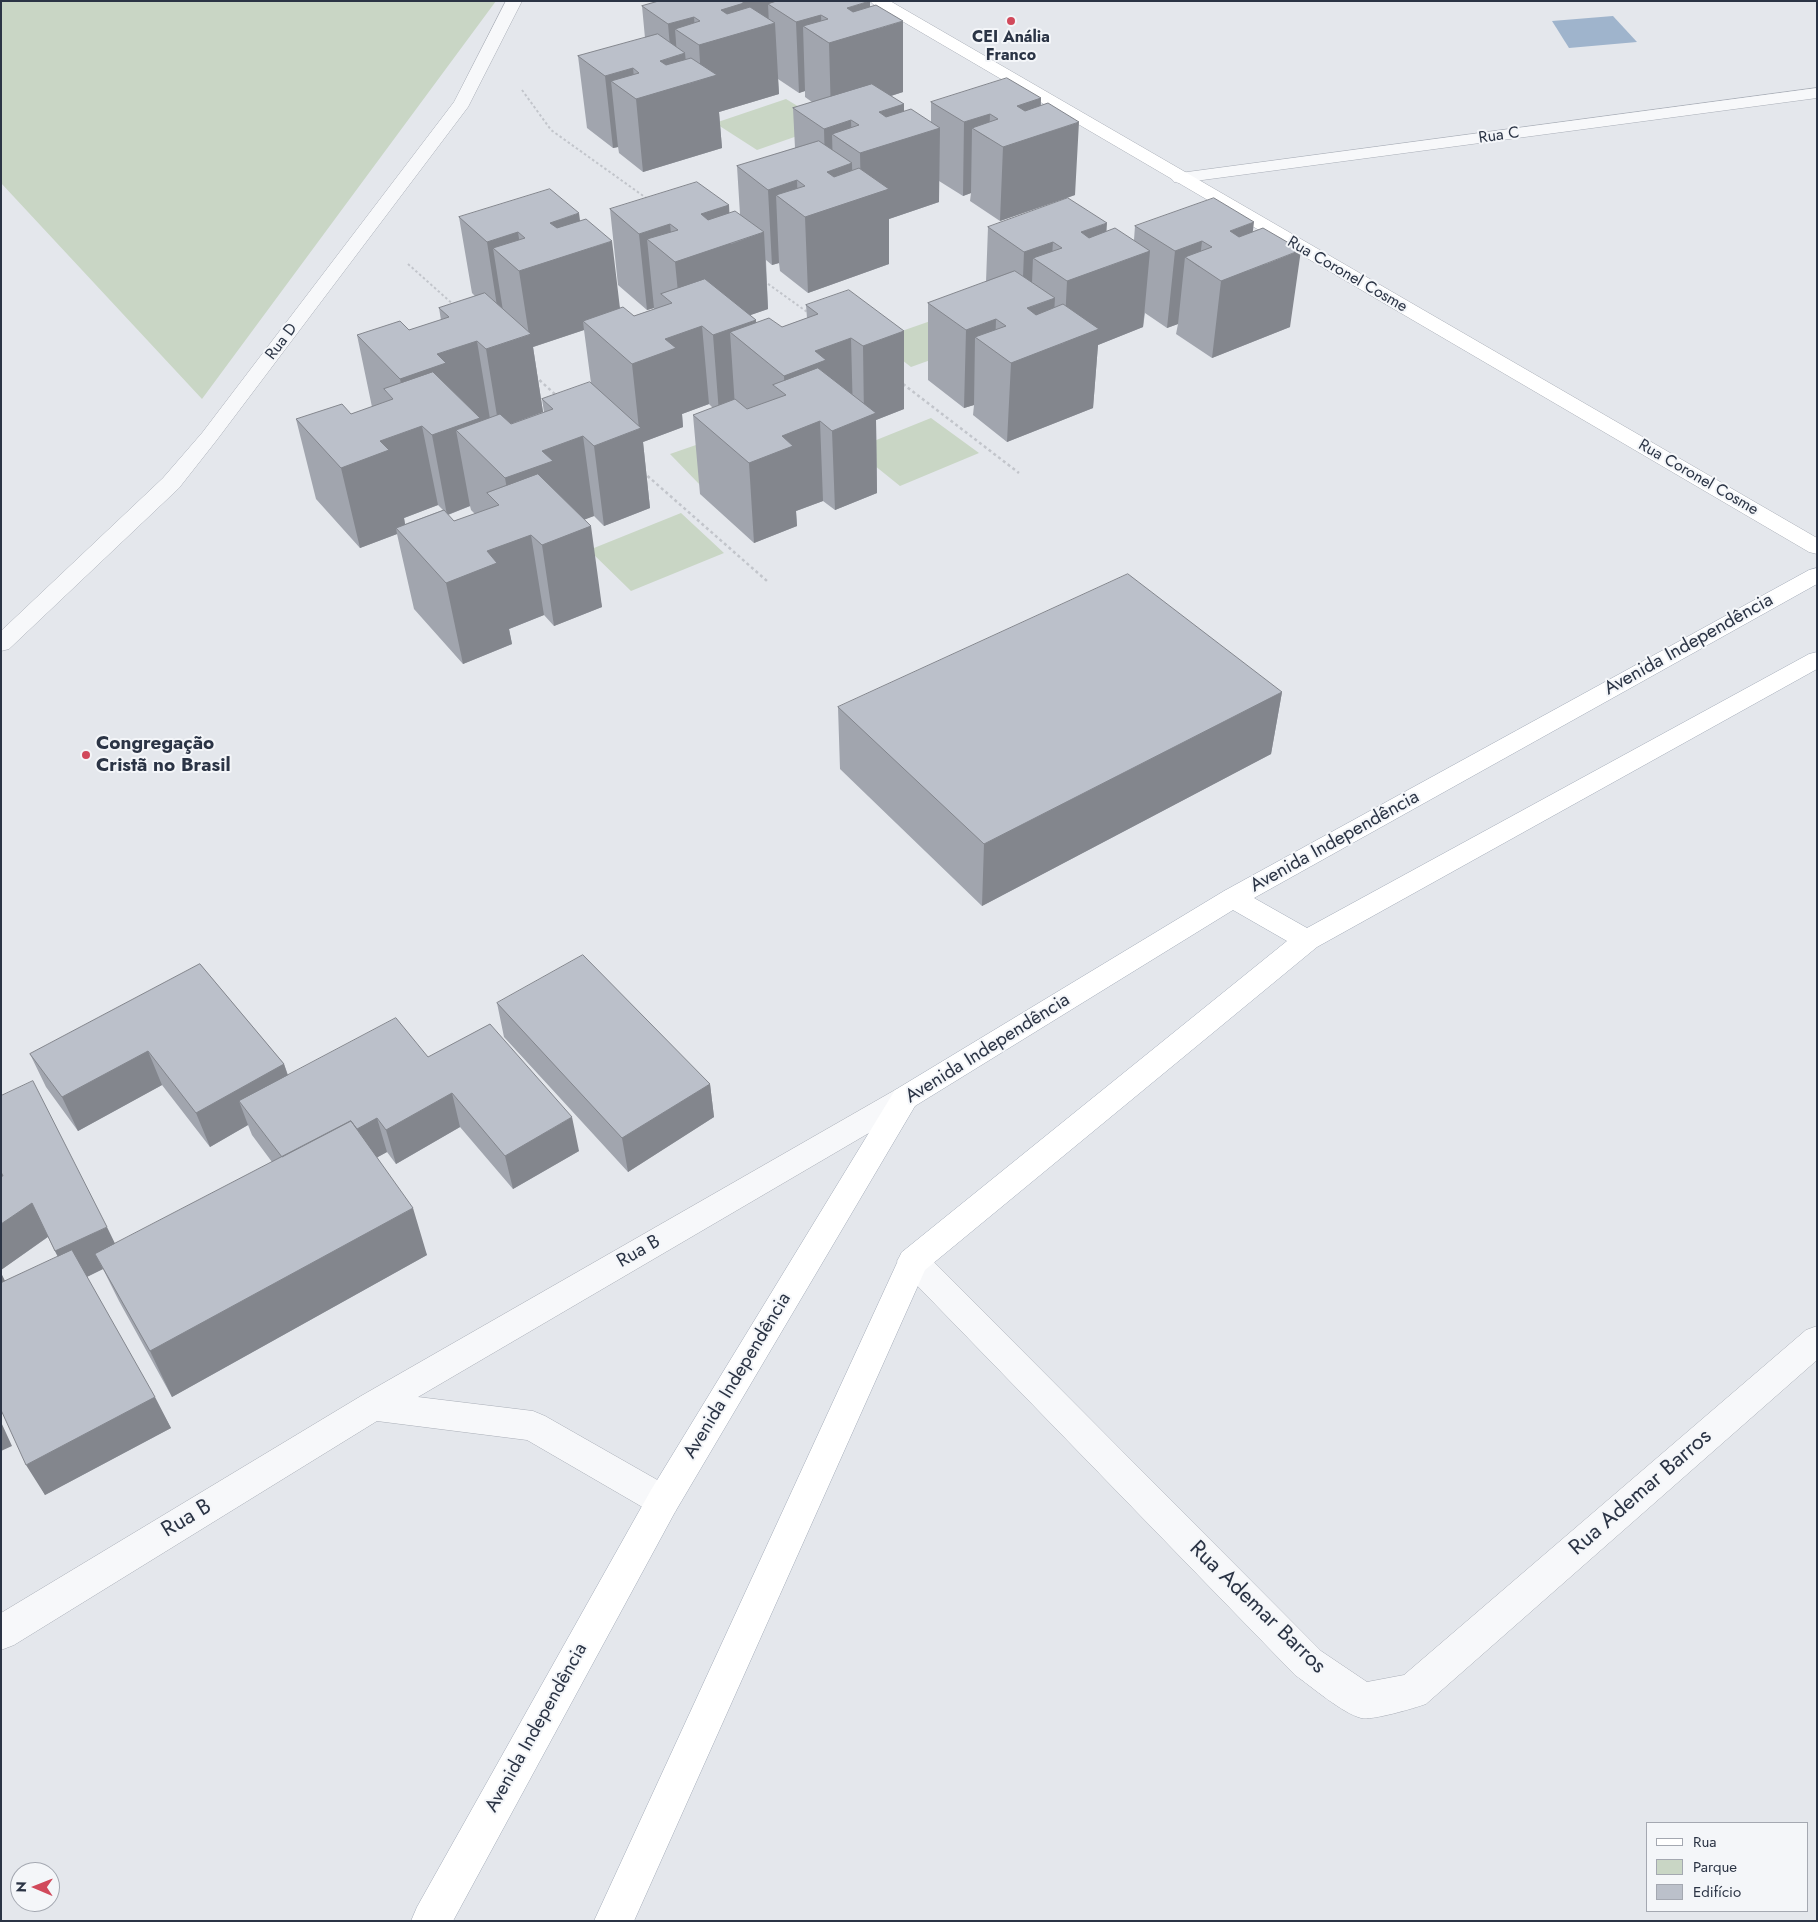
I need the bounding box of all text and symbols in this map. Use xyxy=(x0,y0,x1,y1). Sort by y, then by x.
marker: CEI Anália Franco xyxy=(1005,15,1017,27)
place label: CEI Anália Franco xyxy=(972,28,1050,66)
street label: Rua C xyxy=(1477,124,1521,148)
street label: Rua Coronel Cosme xyxy=(1284,233,1410,317)
street label: Rua D xyxy=(262,320,302,364)
street label: Rua Coronel Cosme xyxy=(1635,436,1761,520)
street label: Avenida Independência xyxy=(1601,589,1777,701)
place label: Congregação Cristã no Brasil xyxy=(96,733,231,777)
marker: Congregação Cristã no Brasil xyxy=(80,749,92,761)
street label: Avenida Independência xyxy=(1247,786,1423,898)
street label: Avenida Independência xyxy=(902,989,1074,1109)
street label: Rua B xyxy=(613,1231,665,1273)
street label: Avenida Independência xyxy=(679,1289,797,1463)
street label: Rua Ademar Barros xyxy=(1564,1424,1718,1562)
street label: Rua B xyxy=(157,1494,217,1544)
street label: Rua Ademar Barros xyxy=(1183,1536,1331,1680)
street label: Avenida Independência xyxy=(481,1640,593,1816)
legend xyxy=(1646,1822,1808,1912)
text: Rua xyxy=(1693,1831,1717,1853)
text: Parque xyxy=(1693,1856,1737,1878)
north arrow xyxy=(10,1862,60,1912)
text: N xyxy=(11,1881,31,1892)
text: Edifício xyxy=(1693,1881,1741,1903)

